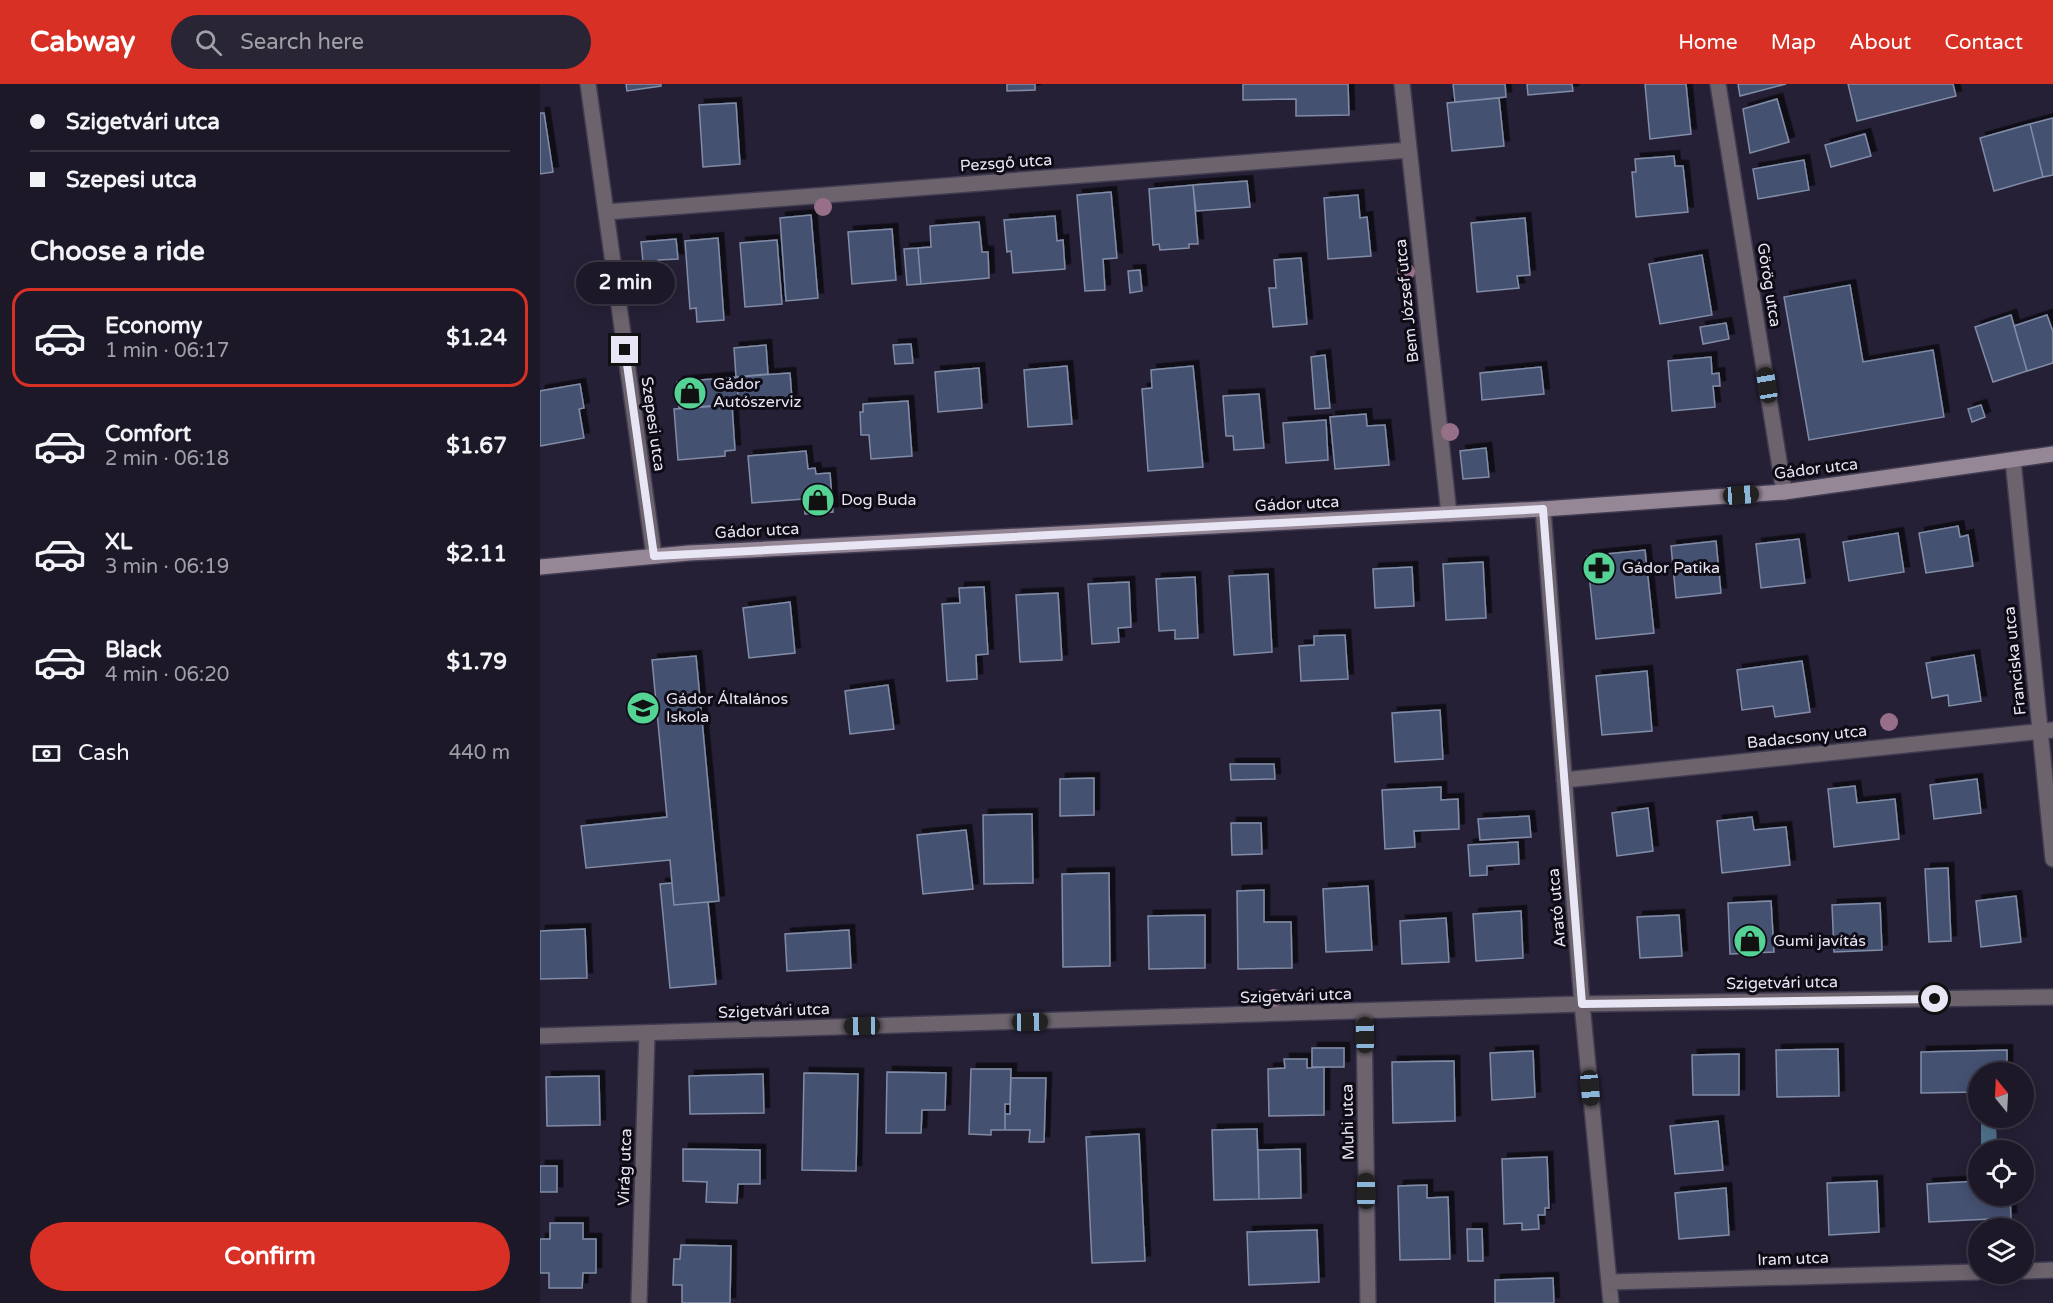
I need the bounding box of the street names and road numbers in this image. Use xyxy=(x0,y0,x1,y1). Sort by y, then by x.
street label: Pezsgő utca xyxy=(959,150,1053,176)
street label: Bem József utca xyxy=(1391,238,1423,364)
street label: Görög utca xyxy=(1752,241,1786,329)
street label: Szepesi utca xyxy=(636,376,670,472)
street label: Gádor utca xyxy=(1773,454,1859,484)
street label: Gádor utca xyxy=(1254,492,1340,516)
street label: Gádor utca xyxy=(714,519,800,543)
street label: Franciska utca xyxy=(1999,606,2031,716)
street label: Badacsony utca xyxy=(1746,721,1868,753)
street label: Arató utca xyxy=(1544,867,1570,949)
street label: Szigetvári utca xyxy=(1726,972,1838,994)
street label: Szigetvári utca xyxy=(1240,984,1352,1008)
street label: Szigetvári utca xyxy=(718,999,830,1023)
street label: Muhi utca xyxy=(1337,1084,1359,1160)
street label: Virág utca xyxy=(614,1128,636,1206)
street label: Iram utca xyxy=(1757,1248,1829,1270)

